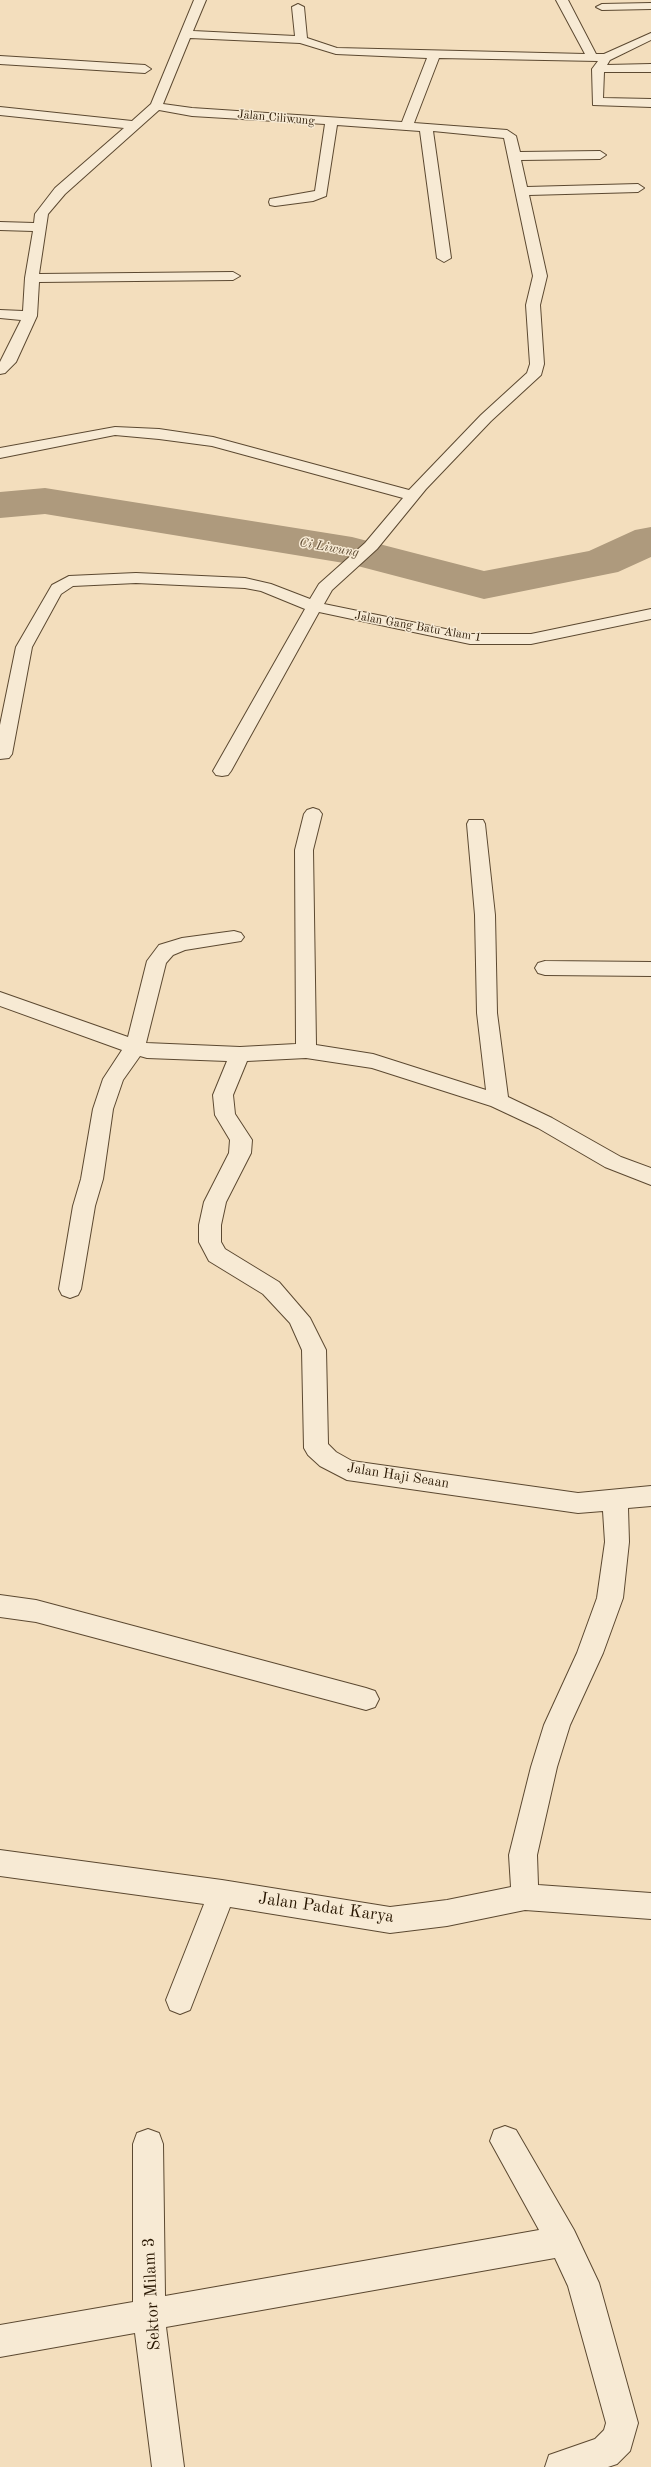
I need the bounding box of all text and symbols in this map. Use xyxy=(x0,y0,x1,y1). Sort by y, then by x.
street label: Jalan Ciliwung xyxy=(237,107,315,129)
water label: Ci Liwung xyxy=(298,535,360,561)
street label: Jalan Gang Batu Alam 1 xyxy=(353,609,483,645)
street label: Jalan Haji Seaan xyxy=(346,1460,450,1492)
street label: Jalan Padat Karya xyxy=(257,1888,395,1928)
street label: Sektor Milam 3 xyxy=(139,2237,165,2351)

